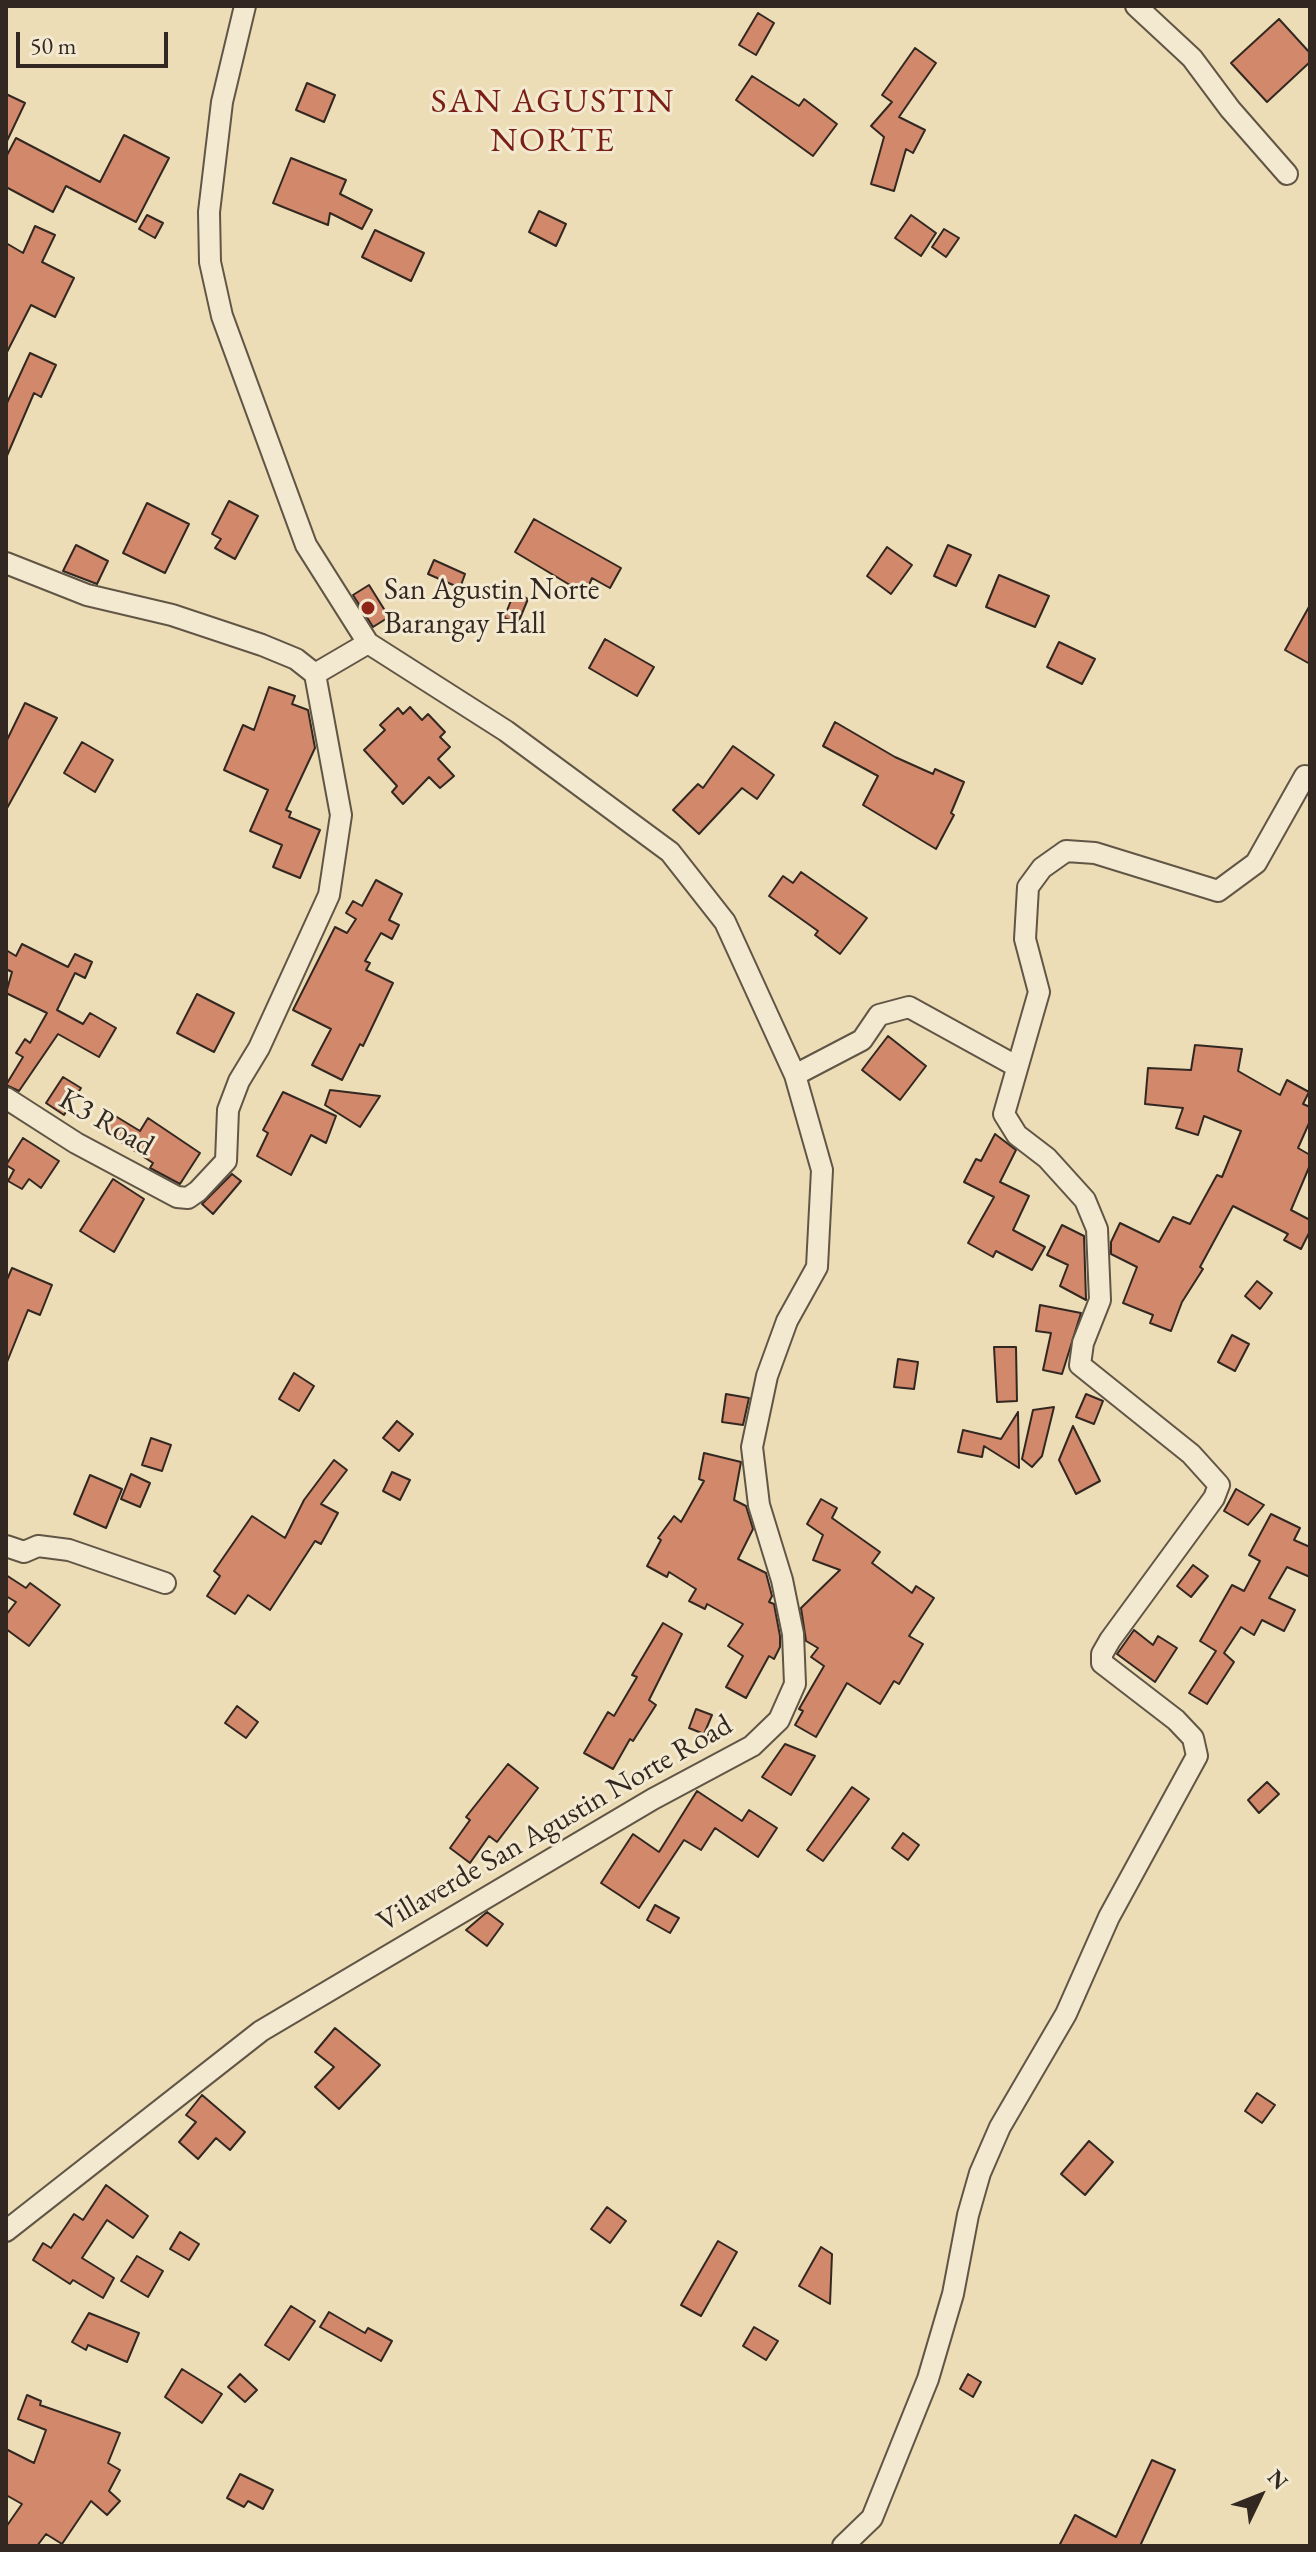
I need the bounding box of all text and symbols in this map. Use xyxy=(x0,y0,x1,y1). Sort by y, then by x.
scale bar xyxy=(20,16,172,66)
text: 50 m xyxy=(30,30,77,61)
district label: SAN AGUSTIN NORTE xyxy=(431,83,675,162)
place label: San Agustin Norte Barangay Hall xyxy=(384,573,599,644)
marker: San Agustin Norte Barangay Hall xyxy=(359,599,377,617)
street label: K3 Road xyxy=(52,1082,160,1164)
street label: Villaverde San Agustin Norte Road xyxy=(371,1707,739,1941)
north arrow xyxy=(1220,2456,1300,2536)
text: N xyxy=(1261,2463,1295,2496)

